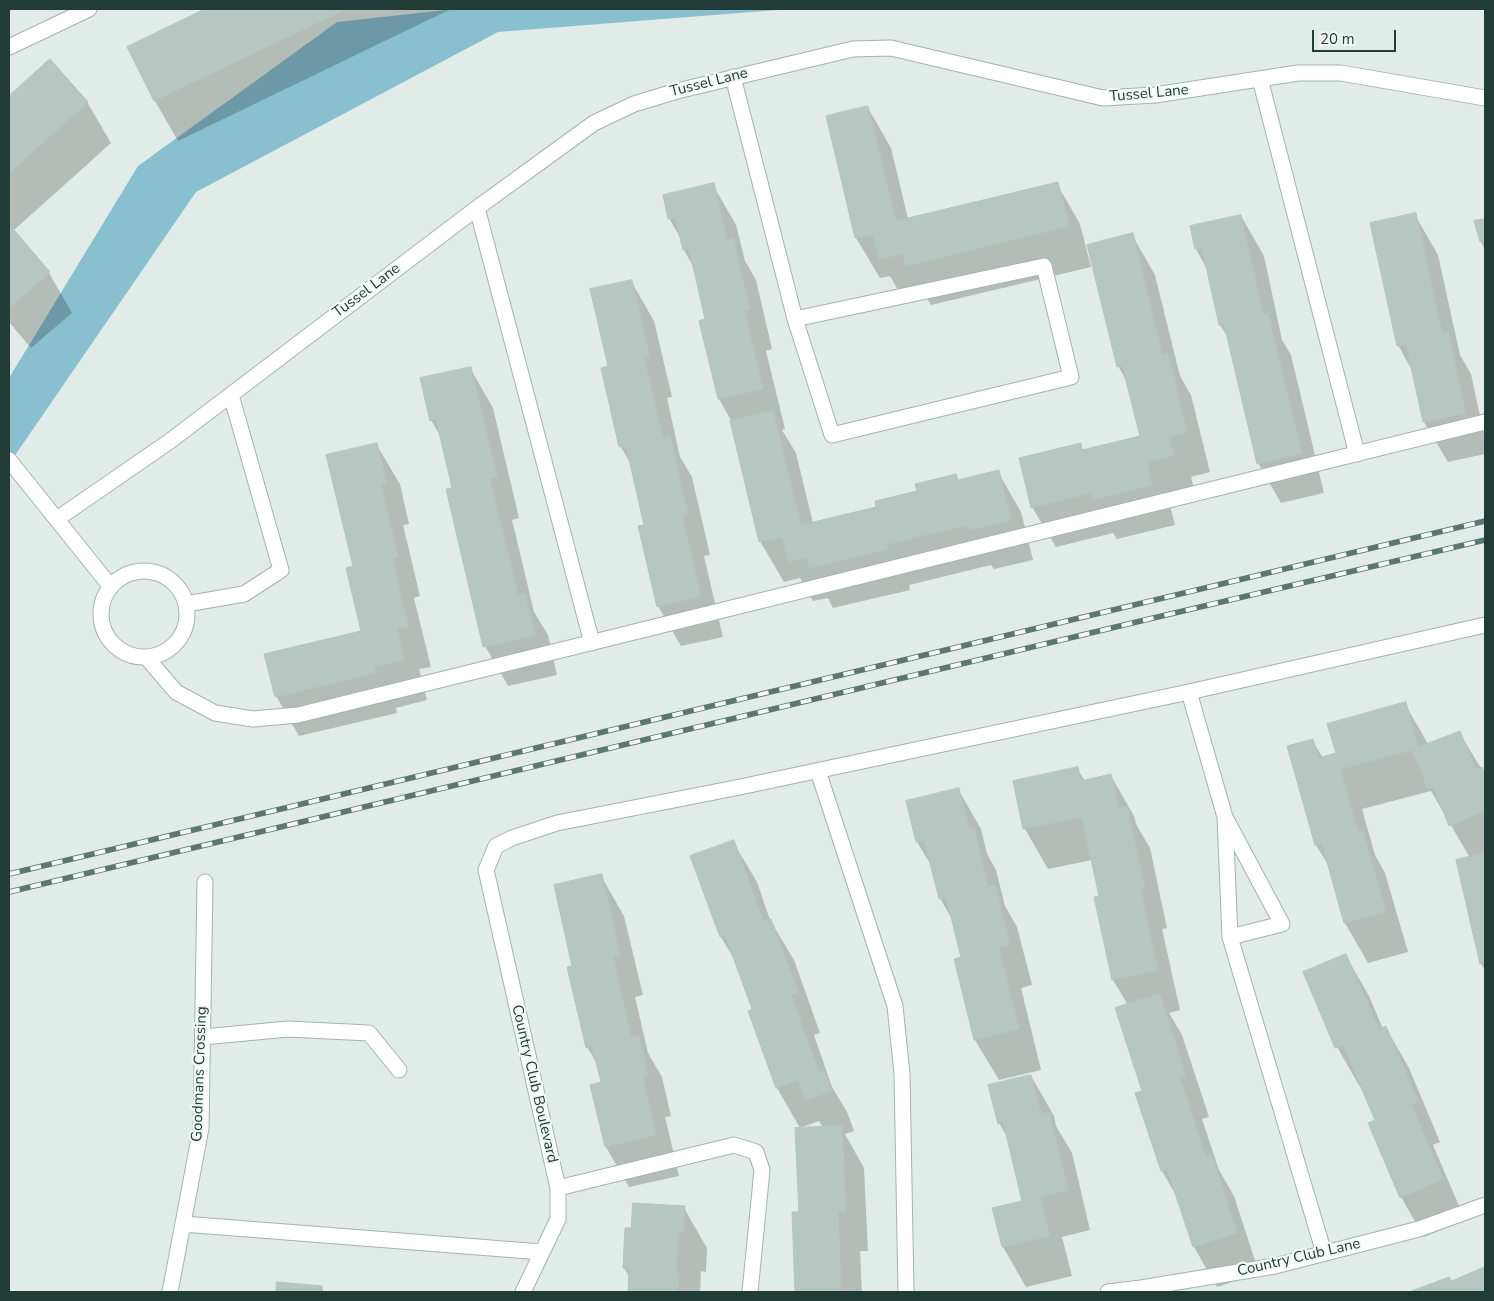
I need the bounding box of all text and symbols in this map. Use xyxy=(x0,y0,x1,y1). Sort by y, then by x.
scale bar xyxy=(1314,20,1398,52)
text: 20 m xyxy=(1320,29,1355,49)
street label: Tussel Lane xyxy=(668,65,750,101)
street label: Tussel Lane xyxy=(1109,82,1189,106)
street label: Tussel Lane xyxy=(330,260,404,322)
street label: Country Club Boulevard xyxy=(507,1003,561,1165)
street label: Goodmans Crossing xyxy=(189,1006,211,1142)
street label: Country Club Lane xyxy=(1236,1235,1362,1281)

